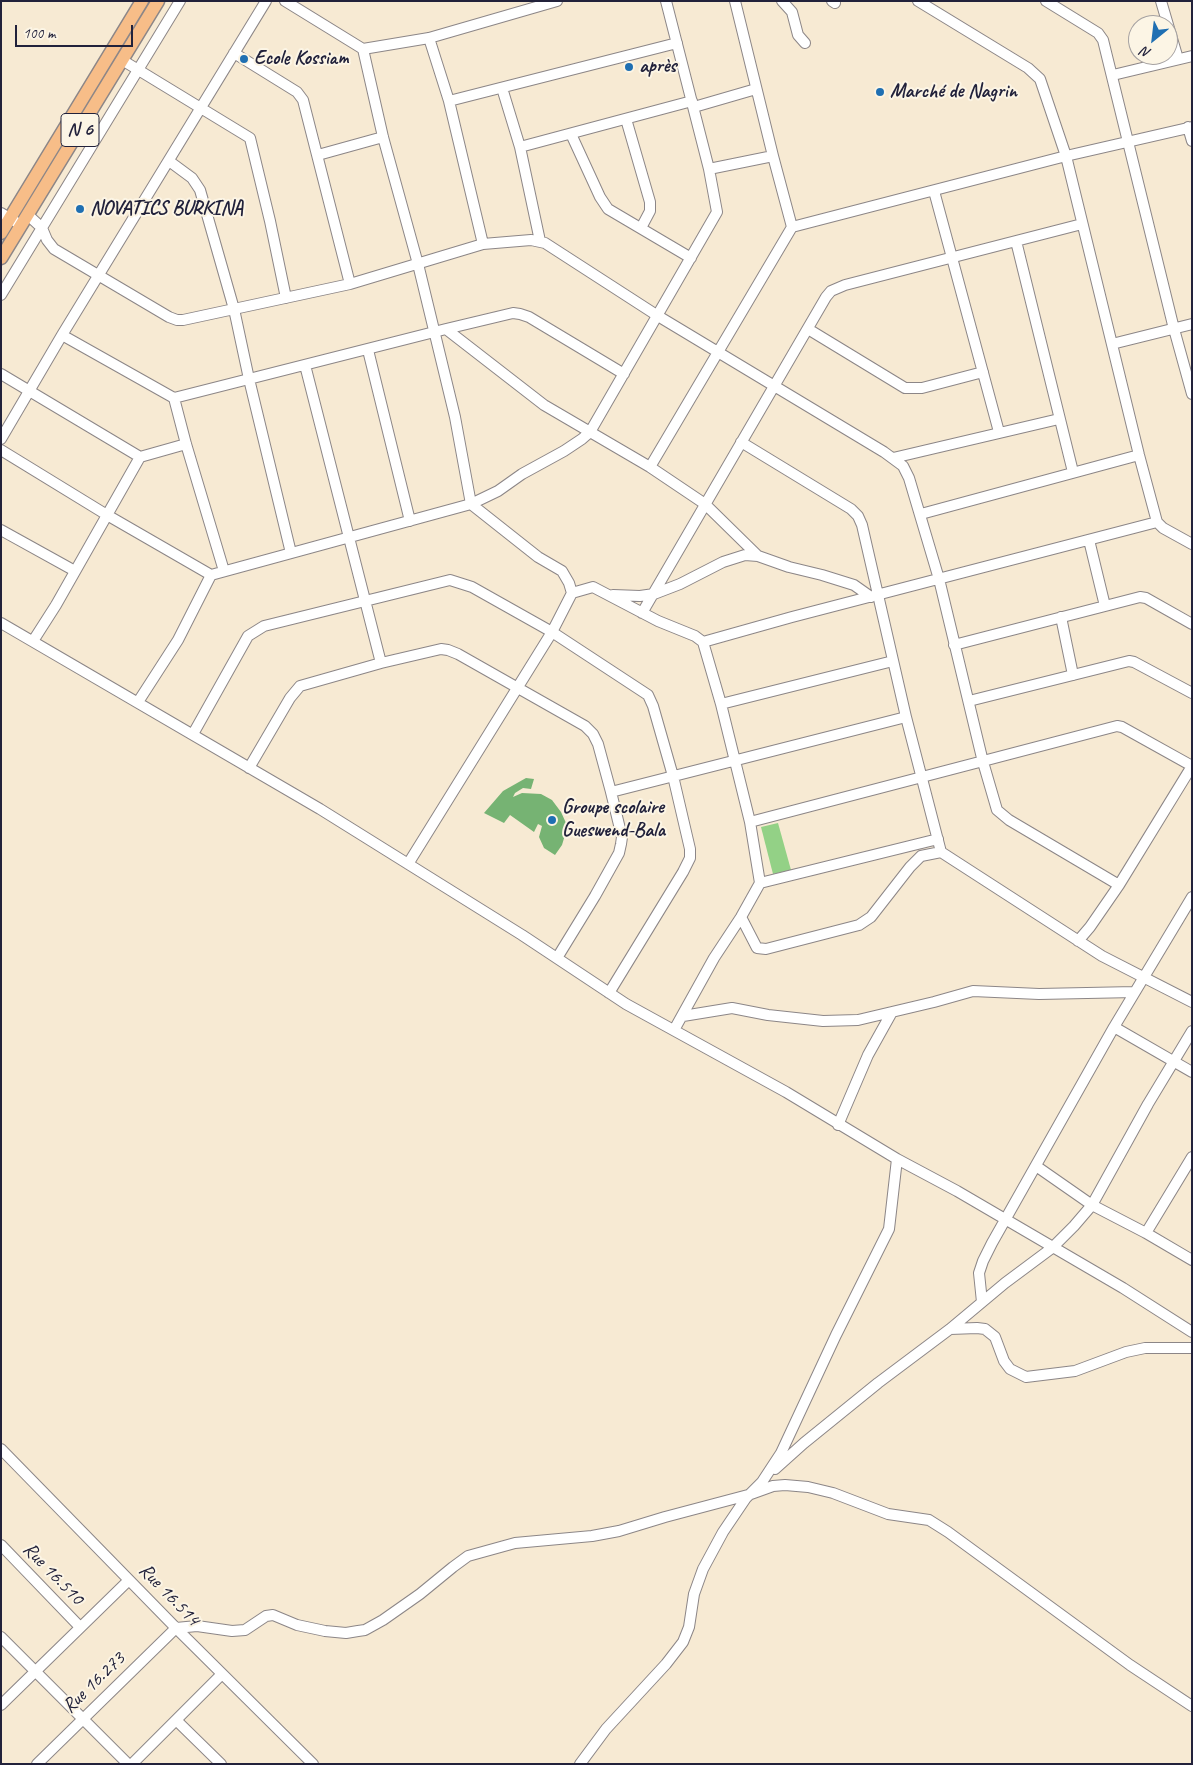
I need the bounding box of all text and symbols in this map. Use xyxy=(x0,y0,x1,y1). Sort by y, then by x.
scale bar xyxy=(18,15,135,47)
north arrow xyxy=(1128,15,1178,65)
text: 100 m xyxy=(23,24,55,43)
text: N xyxy=(1138,43,1154,62)
place label: Ecole Kossiam xyxy=(254,47,348,71)
marker: Ecole Kossiam xyxy=(238,53,250,65)
place label: après xyxy=(639,55,676,79)
marker: après xyxy=(623,61,635,73)
place label: Marché de Nagrin xyxy=(890,80,1017,104)
marker: Marché de Nagrin xyxy=(874,86,886,98)
road number: N 6 xyxy=(61,114,99,146)
place label: NOVATICS BURKINA xyxy=(90,197,243,221)
marker: NOVATICS BURKINA xyxy=(74,203,86,215)
place label: Groupe scolaire Gueswend-Bala xyxy=(562,796,665,843)
marker: Groupe scolaire Gueswend-Bala xyxy=(546,814,558,826)
street label: Rue 16.510 xyxy=(17,1538,89,1610)
street label: Rue 16.514 xyxy=(133,1559,205,1631)
street label: Rue 16.273 xyxy=(58,1647,130,1719)

